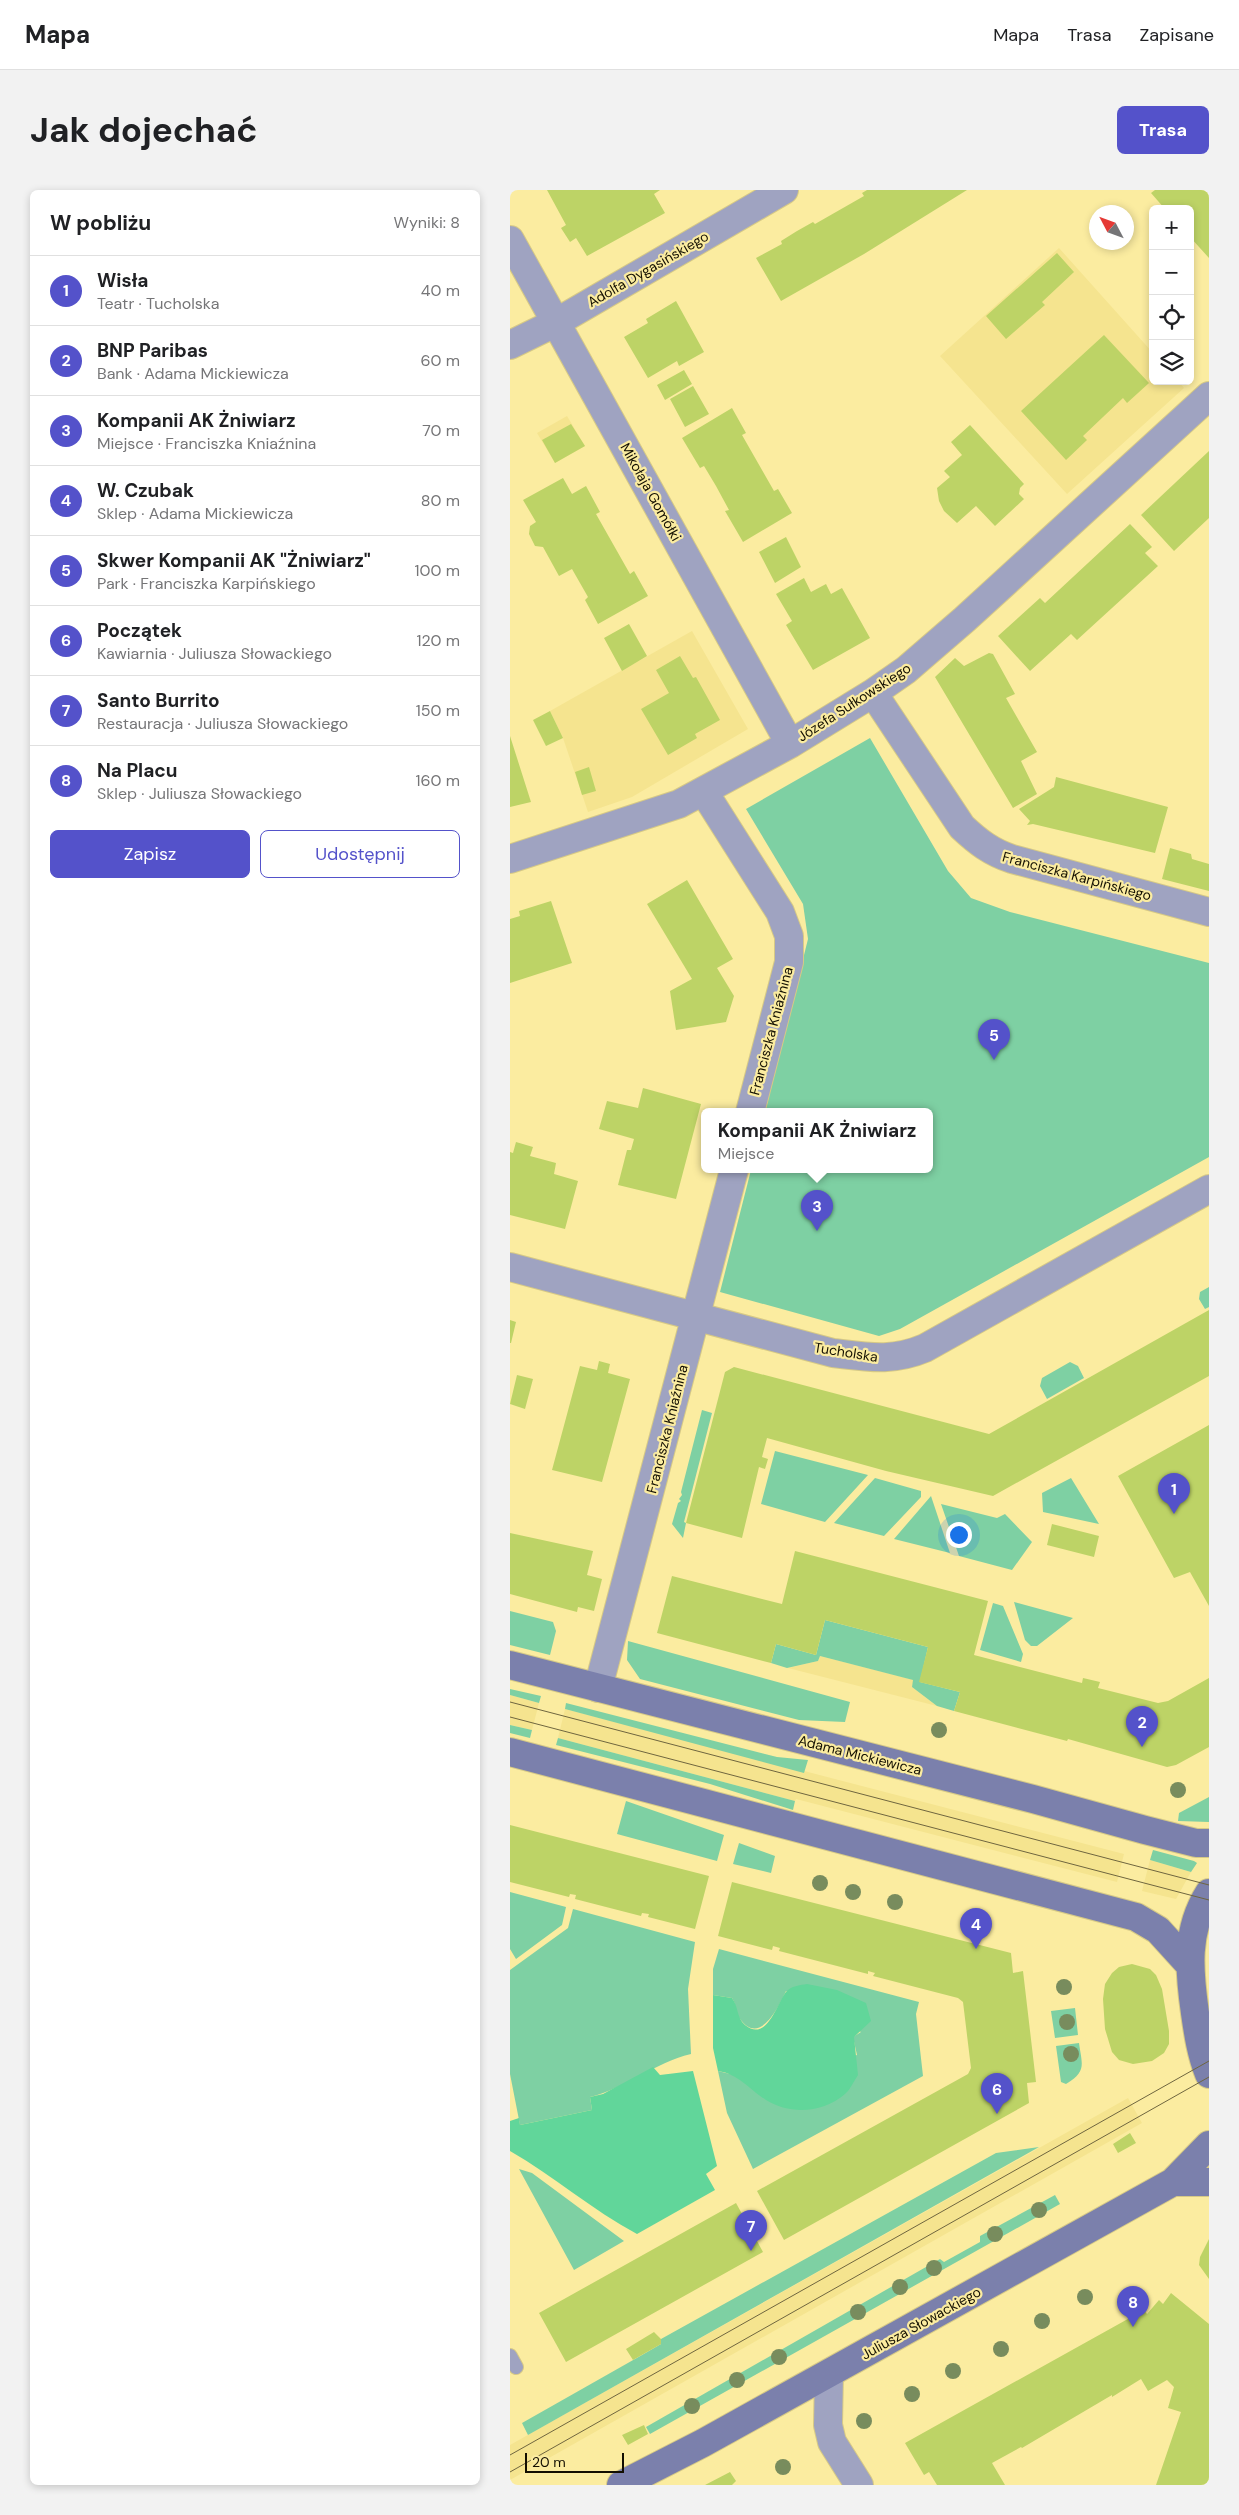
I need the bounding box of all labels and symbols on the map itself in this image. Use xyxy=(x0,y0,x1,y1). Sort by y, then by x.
north arrow xyxy=(1089,205,1134,250)
street label: Adolfa Dygasińskiego xyxy=(584,227,712,311)
street label: Mikołaja Gomółki xyxy=(617,440,685,544)
street label: Józefa Sułkowskiego xyxy=(794,659,914,745)
street label: Franciszka Karpińskiego xyxy=(1001,847,1153,905)
street label: Franciszka Kniaźnina xyxy=(745,965,797,1097)
pin: 5 xyxy=(978,1019,1010,1060)
pin: 3 xyxy=(801,1190,833,1231)
street label: Tucholska xyxy=(813,1338,879,1366)
street label: Franciszka Kniaźnina xyxy=(642,1363,692,1495)
pin: 1 xyxy=(1158,1473,1190,1514)
your location xyxy=(946,1522,972,1548)
pin: 2 xyxy=(1126,1706,1158,1747)
street label: Adama Mickiewicza xyxy=(796,1731,924,1779)
pin: 4 xyxy=(960,1908,992,1949)
pin: 6 xyxy=(981,2073,1013,2114)
pin: 7 xyxy=(735,2210,767,2251)
street label: Juliusza Słowackiego xyxy=(858,2283,984,2363)
pin: 8 xyxy=(1117,2286,1149,2327)
scale bar xyxy=(525,2450,624,2473)

